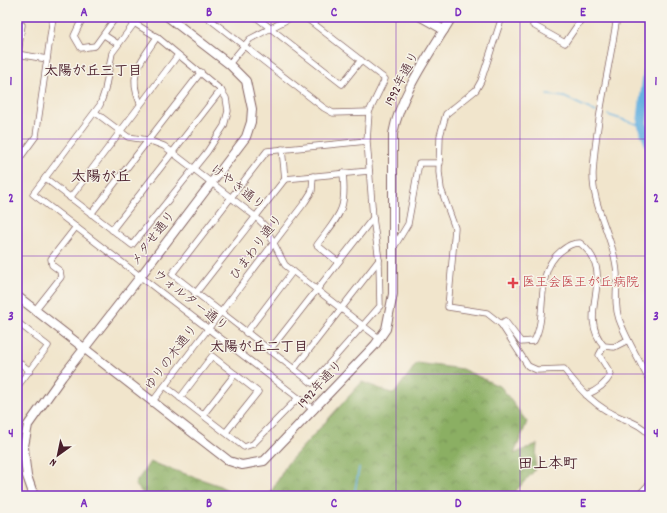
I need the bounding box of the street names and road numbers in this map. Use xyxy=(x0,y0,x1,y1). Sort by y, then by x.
street label: 1992年通り xyxy=(381,48,425,110)
street label: けやき通り xyxy=(206,161,268,215)
street label: メタせ通り xyxy=(127,207,181,271)
street label: ひまわり通り xyxy=(226,211,288,285)
street label: ウォルター通り xyxy=(148,265,232,337)
street label: ゆりの木通り xyxy=(141,321,203,395)
street label: 1992年通り xyxy=(294,357,348,413)

